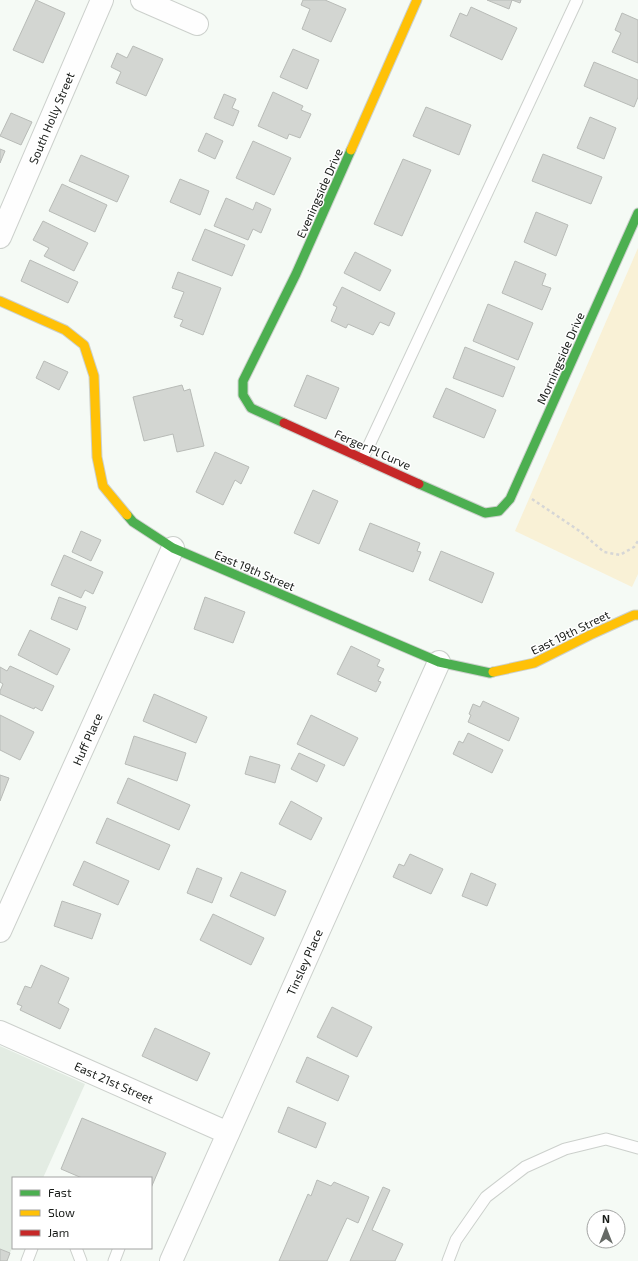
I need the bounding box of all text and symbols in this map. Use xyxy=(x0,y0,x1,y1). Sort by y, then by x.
street label: South Holly Street xyxy=(25,70,77,166)
street label: Eveningside Drive xyxy=(293,146,345,240)
street label: Morningside Drive xyxy=(533,310,587,406)
street label: Ferger Pl Curve xyxy=(333,426,413,472)
street label: East 19th Street xyxy=(213,547,298,593)
street label: East 19th Street xyxy=(528,607,612,657)
street label: Huff Place xyxy=(69,711,105,767)
street label: Tinsley Place xyxy=(283,927,325,997)
street label: East 21st Street xyxy=(72,1058,156,1106)
legend xyxy=(12,1177,152,1249)
text: Fast xyxy=(48,1185,72,1199)
text: Slow xyxy=(48,1205,75,1219)
north arrow xyxy=(586,1209,626,1249)
text: N xyxy=(602,1212,610,1225)
text: Jam xyxy=(48,1225,69,1239)

